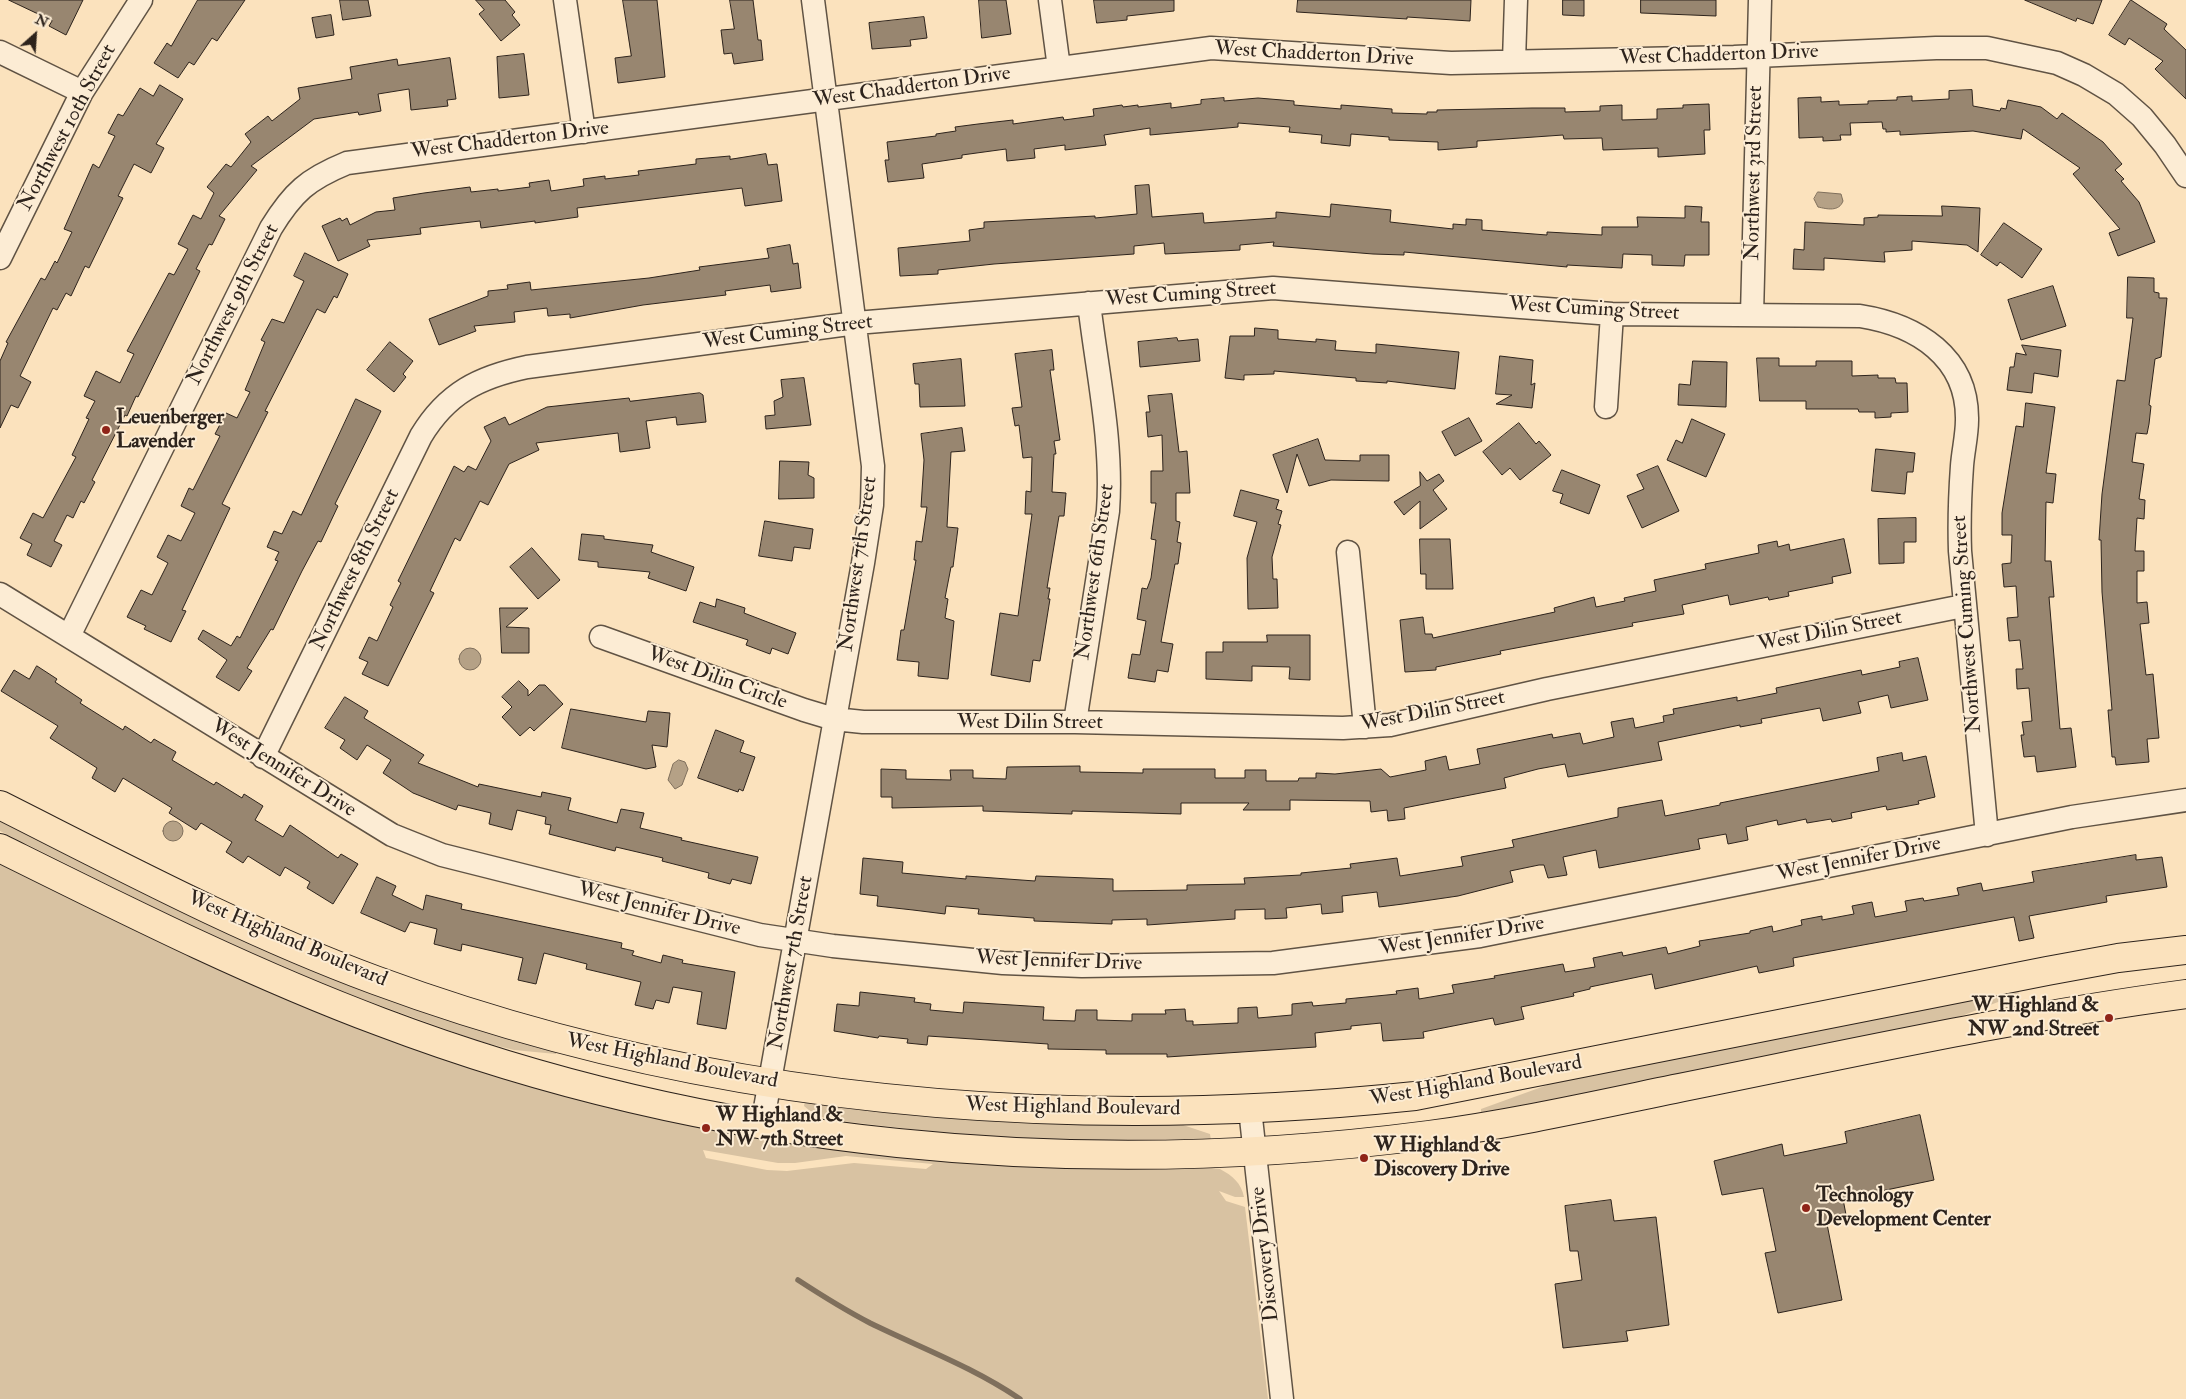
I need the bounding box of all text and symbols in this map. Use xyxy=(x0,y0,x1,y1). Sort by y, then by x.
north arrow xyxy=(10,10,60,60)
text: N xyxy=(32,11,51,31)
street label: West Chadderton Drive xyxy=(1214,37,1414,73)
street label: Northwest 10th Street xyxy=(13,40,123,216)
street label: West Chadderton Drive xyxy=(1619,40,1819,72)
street label: West Chadderton Drive xyxy=(812,62,1012,114)
street label: Northwest 3rd Street xyxy=(1741,85,1769,261)
street label: West Chadderton Drive xyxy=(410,116,610,166)
street label: Northwest 9th Street xyxy=(182,220,286,390)
street label: West Cuming Street xyxy=(1105,276,1277,314)
street label: West Cuming Street xyxy=(1508,293,1680,327)
street label: West Cuming Street xyxy=(702,310,874,356)
place label: Leuenberger Lavender xyxy=(116,405,224,455)
marker: Leuenberger Lavender xyxy=(100,424,112,436)
street label: Northwest 7th Street xyxy=(834,475,884,653)
street label: Northwest 6th Street xyxy=(1071,482,1121,662)
street label: Northwest 8th Street xyxy=(306,485,406,655)
street label: Northwest Cuming Street xyxy=(1948,514,1988,734)
street label: West Dilin Street xyxy=(1756,606,1904,658)
street label: West Dilin Circle xyxy=(644,642,790,716)
street label: West Dilin Street xyxy=(1359,686,1507,738)
street label: West Dilin Street xyxy=(957,710,1103,736)
street label: West Jennifer Drive xyxy=(206,714,360,824)
street label: West Jennifer Drive xyxy=(1775,832,1943,888)
street label: Northwest 7th Street xyxy=(764,874,820,1052)
street label: West Jennifer Drive xyxy=(575,878,743,942)
street label: West Highland Boulevard xyxy=(183,886,391,994)
street label: West Jennifer Drive xyxy=(1378,912,1546,962)
street label: West Jennifer Drive xyxy=(975,946,1143,978)
place label: W Highland & NW 2nd Street xyxy=(1968,993,2099,1043)
marker: W Highland & NW 2nd Street xyxy=(2103,1012,2115,1024)
street label: West Highland Boulevard xyxy=(564,1029,780,1095)
street label: West Highland Boulevard xyxy=(1368,1051,1584,1113)
street label: West Highland Boulevard xyxy=(965,1094,1181,1122)
place label: W Highland & NW 7th Street xyxy=(716,1103,843,1153)
marker: W Highland & NW 7th Street xyxy=(700,1122,712,1134)
place label: W Highland & Discovery Drive xyxy=(1374,1133,1509,1183)
marker: W Highland & Discovery Drive xyxy=(1358,1152,1370,1164)
place label: Technology Development Center xyxy=(1816,1183,1991,1233)
street label: Discovery Drive xyxy=(1246,1185,1286,1323)
marker: Technology Development Center xyxy=(1800,1202,1812,1214)

